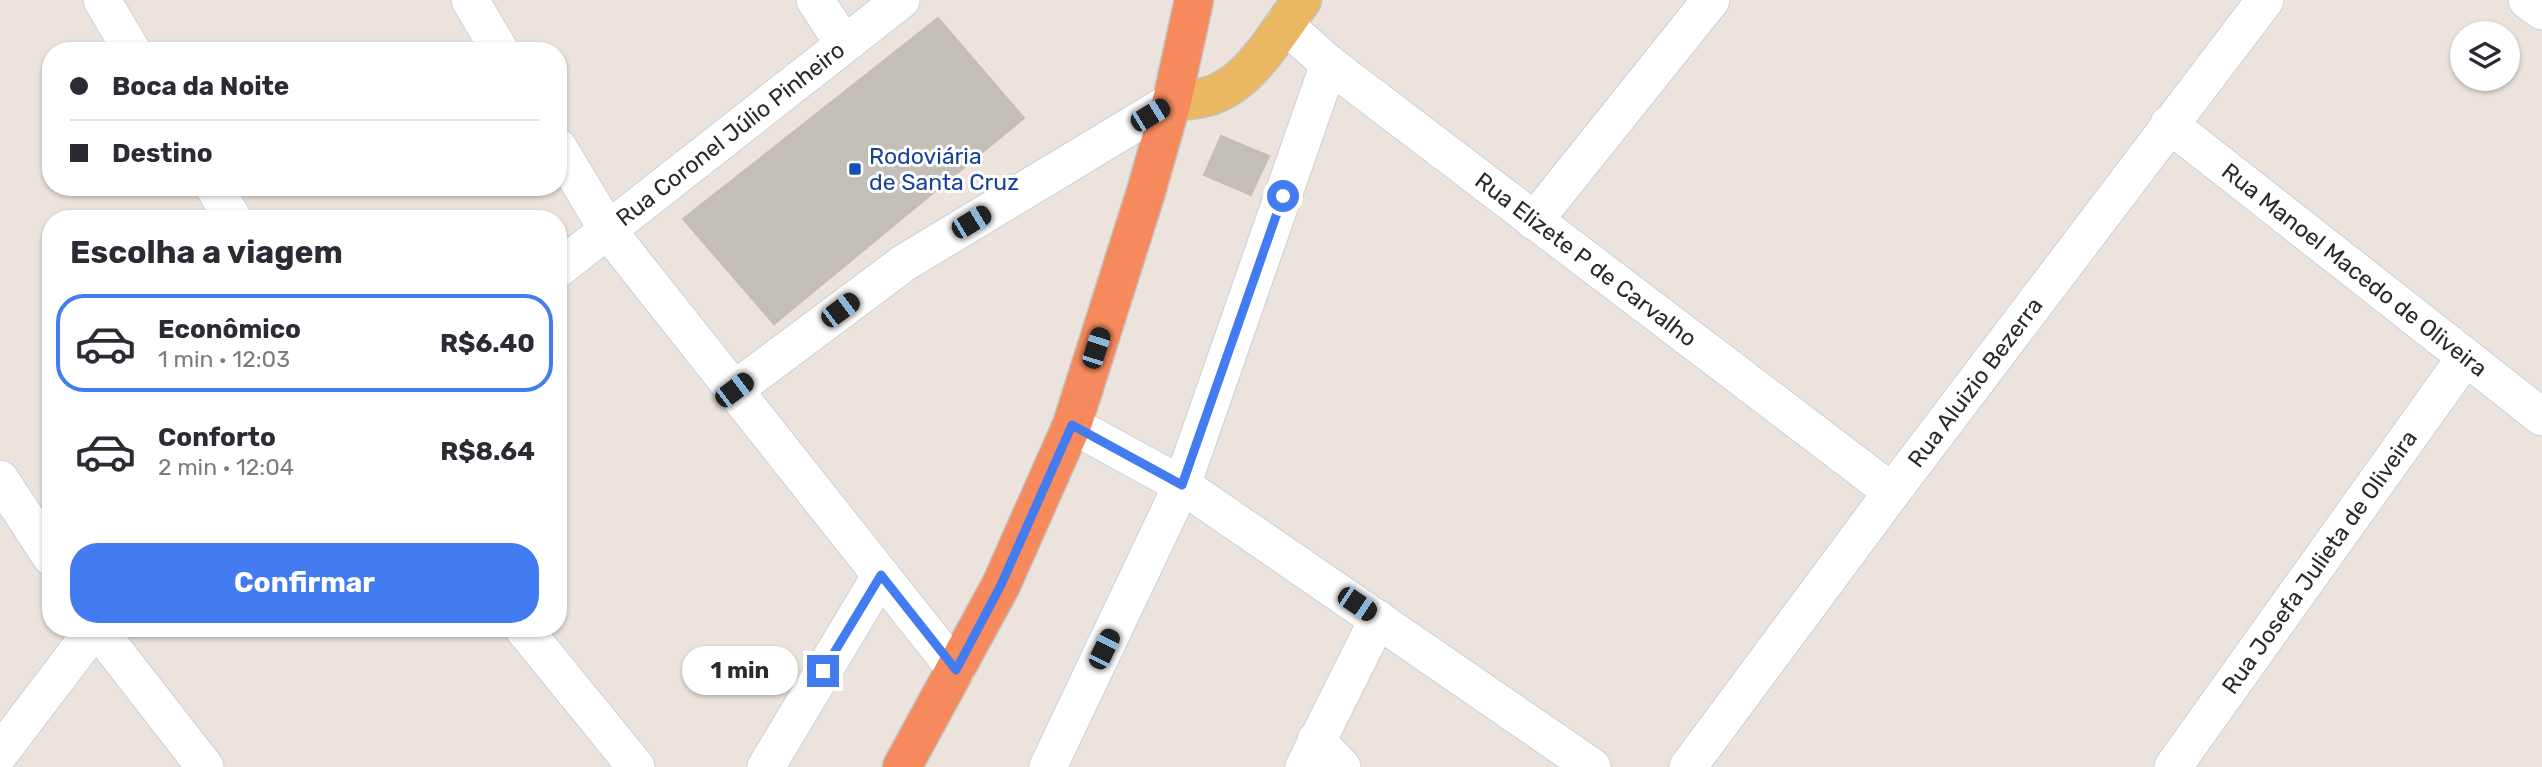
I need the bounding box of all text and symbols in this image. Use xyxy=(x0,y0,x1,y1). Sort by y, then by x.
map controls xyxy=(2450,21,2520,91)
button: layers xyxy=(2450,21,2520,91)
street label: Rua Coronel Júlio Pinheiro xyxy=(611,36,850,232)
text: Boca da Noite xyxy=(112,71,289,102)
car xyxy=(1127,95,1174,135)
text: Destino xyxy=(112,138,213,169)
place label: Rodoviária de Santa Cruz xyxy=(869,142,1019,196)
street label: Rua Manoel Macedo de Oliveira xyxy=(2216,157,2493,383)
marker: Rodoviária de Santa Cruz xyxy=(847,161,863,177)
street label: Rua Elizete P de Carvalho xyxy=(1470,166,1702,352)
route start xyxy=(1267,180,1299,212)
car xyxy=(948,202,995,242)
text: Escolha a viagem xyxy=(70,233,343,271)
car xyxy=(817,289,864,331)
street label: Rua Aluizio Bezerra xyxy=(1902,292,2049,473)
icon: car xyxy=(74,312,137,375)
text: Econômico xyxy=(158,314,301,345)
car xyxy=(1080,325,1113,371)
text: R$6.40 xyxy=(440,328,535,359)
text: 1 min · 12:03 xyxy=(158,345,290,373)
car xyxy=(711,369,758,411)
icon: car xyxy=(74,420,137,483)
text: Conforto xyxy=(158,422,276,453)
street label: Rua Josefa Julieta de Oliveira xyxy=(2216,425,2423,699)
text: R$8.64 xyxy=(440,436,535,467)
text: 2 min · 12:04 xyxy=(158,453,294,481)
button: Confirmar xyxy=(70,543,539,623)
car xyxy=(1334,584,1381,624)
car xyxy=(1086,626,1123,672)
callout: 1 min xyxy=(683,646,798,696)
route end xyxy=(807,655,839,687)
text: 1 min xyxy=(711,656,769,684)

